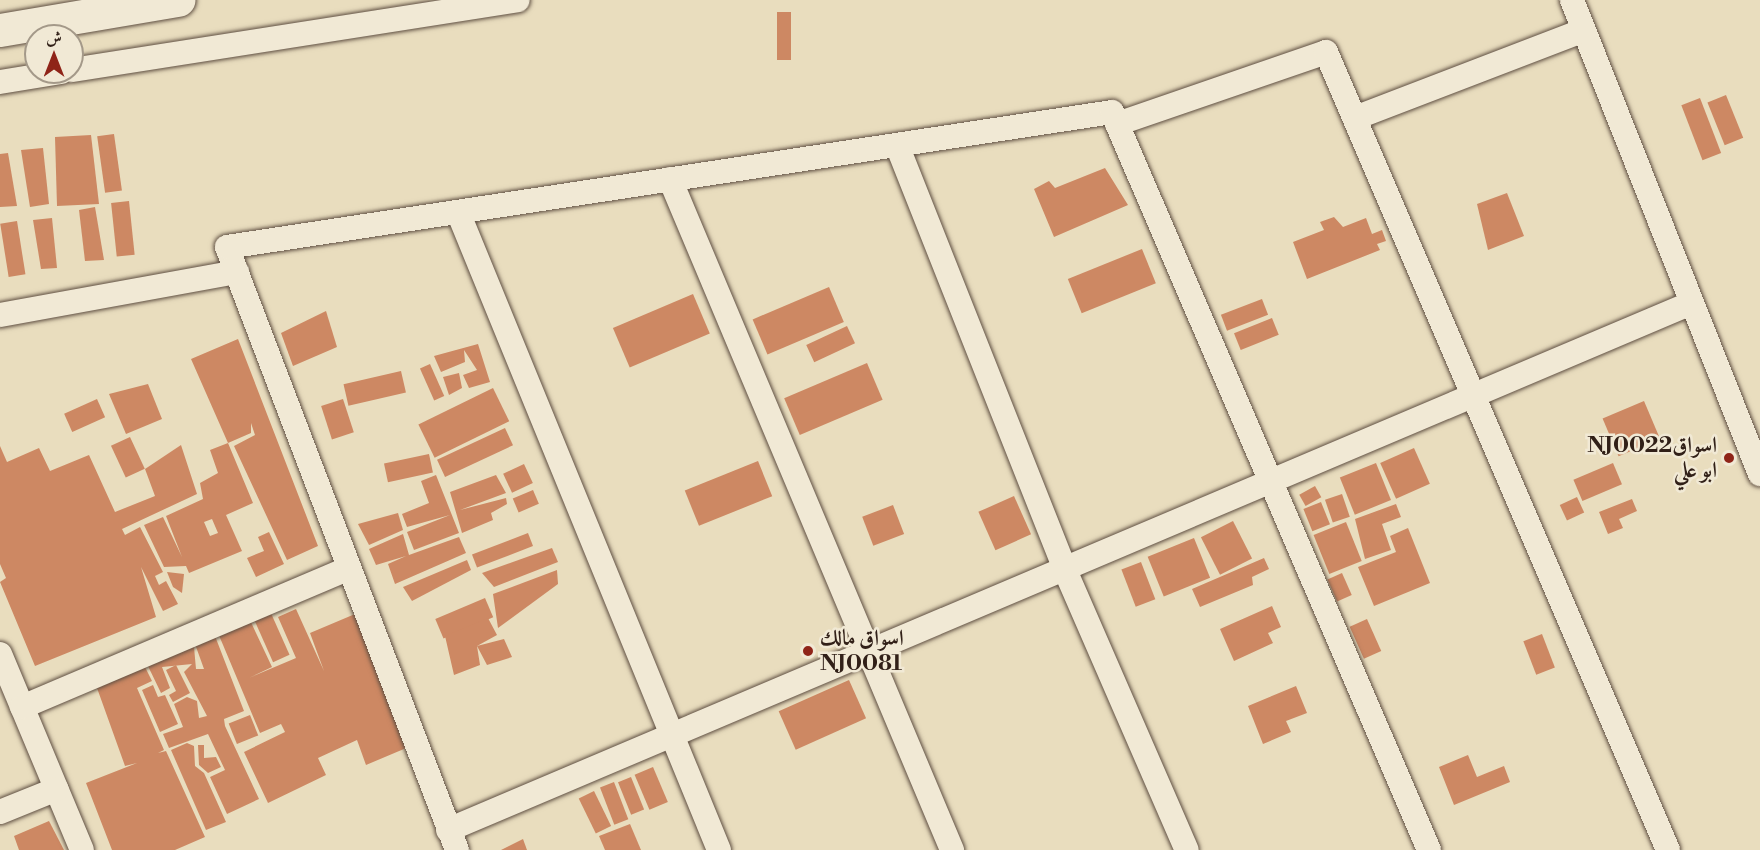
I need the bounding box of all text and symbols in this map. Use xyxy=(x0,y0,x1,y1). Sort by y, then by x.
north arrow xyxy=(24,24,84,84)
text: ش xyxy=(46,28,62,48)
place label: NJ0022اسواق ابو علي xyxy=(1587,432,1717,484)
marker: NJ0022اسواق ابو علي xyxy=(1722,451,1736,465)
place label: اسواق مالك NJ0081 xyxy=(820,625,904,676)
marker: اسواق مالك NJ0081 xyxy=(801,644,815,658)

